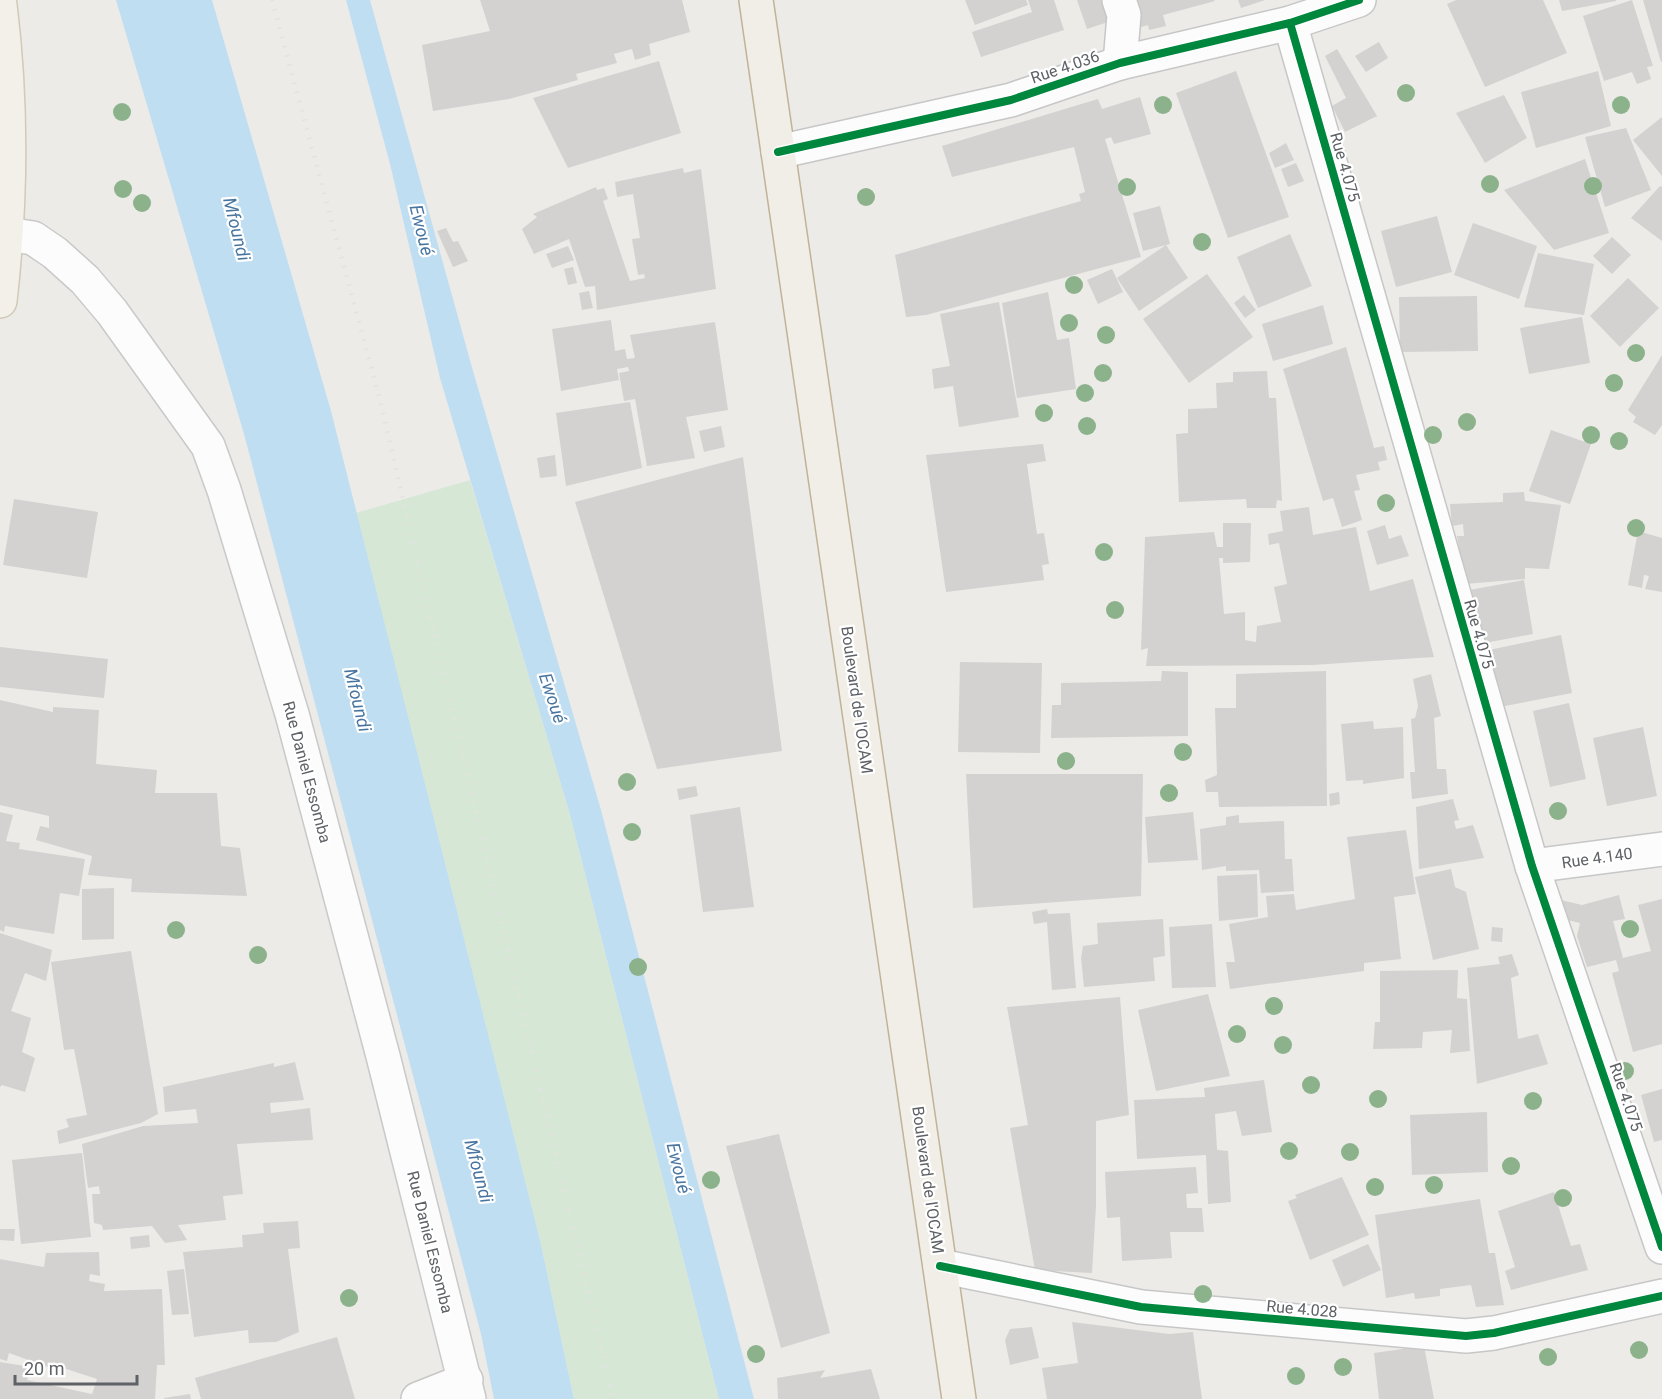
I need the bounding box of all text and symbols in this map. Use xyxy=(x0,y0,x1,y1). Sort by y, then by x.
street label: Rue 4.036 xyxy=(1028,46,1102,88)
street label: Rue 4.075 xyxy=(1326,130,1364,204)
water label: Mfoundi xyxy=(219,195,255,264)
water label: Ewoué xyxy=(406,202,438,258)
street label: Rue 4.075 xyxy=(1460,597,1498,671)
street label: Boulevard de l'OCAM xyxy=(837,625,877,775)
water label: Mfoundi xyxy=(340,666,376,735)
water label: Ewoué xyxy=(535,670,571,726)
street label: Rue Daniel Essomba xyxy=(279,699,335,845)
street label: Rue 4.140 xyxy=(1560,844,1634,872)
street label: Rue 4.075 xyxy=(1605,1060,1647,1134)
street label: Boulevard de l'OCAM xyxy=(908,1105,948,1255)
water label: Mfoundi xyxy=(460,1137,498,1206)
water label: Ewoué xyxy=(663,1140,695,1196)
street label: Rue Daniel Essomba xyxy=(403,1169,457,1315)
street label: Rue 4.028 xyxy=(1266,1296,1338,1322)
scale bar xyxy=(15,1348,136,1386)
text: 20 m xyxy=(24,1358,64,1379)

